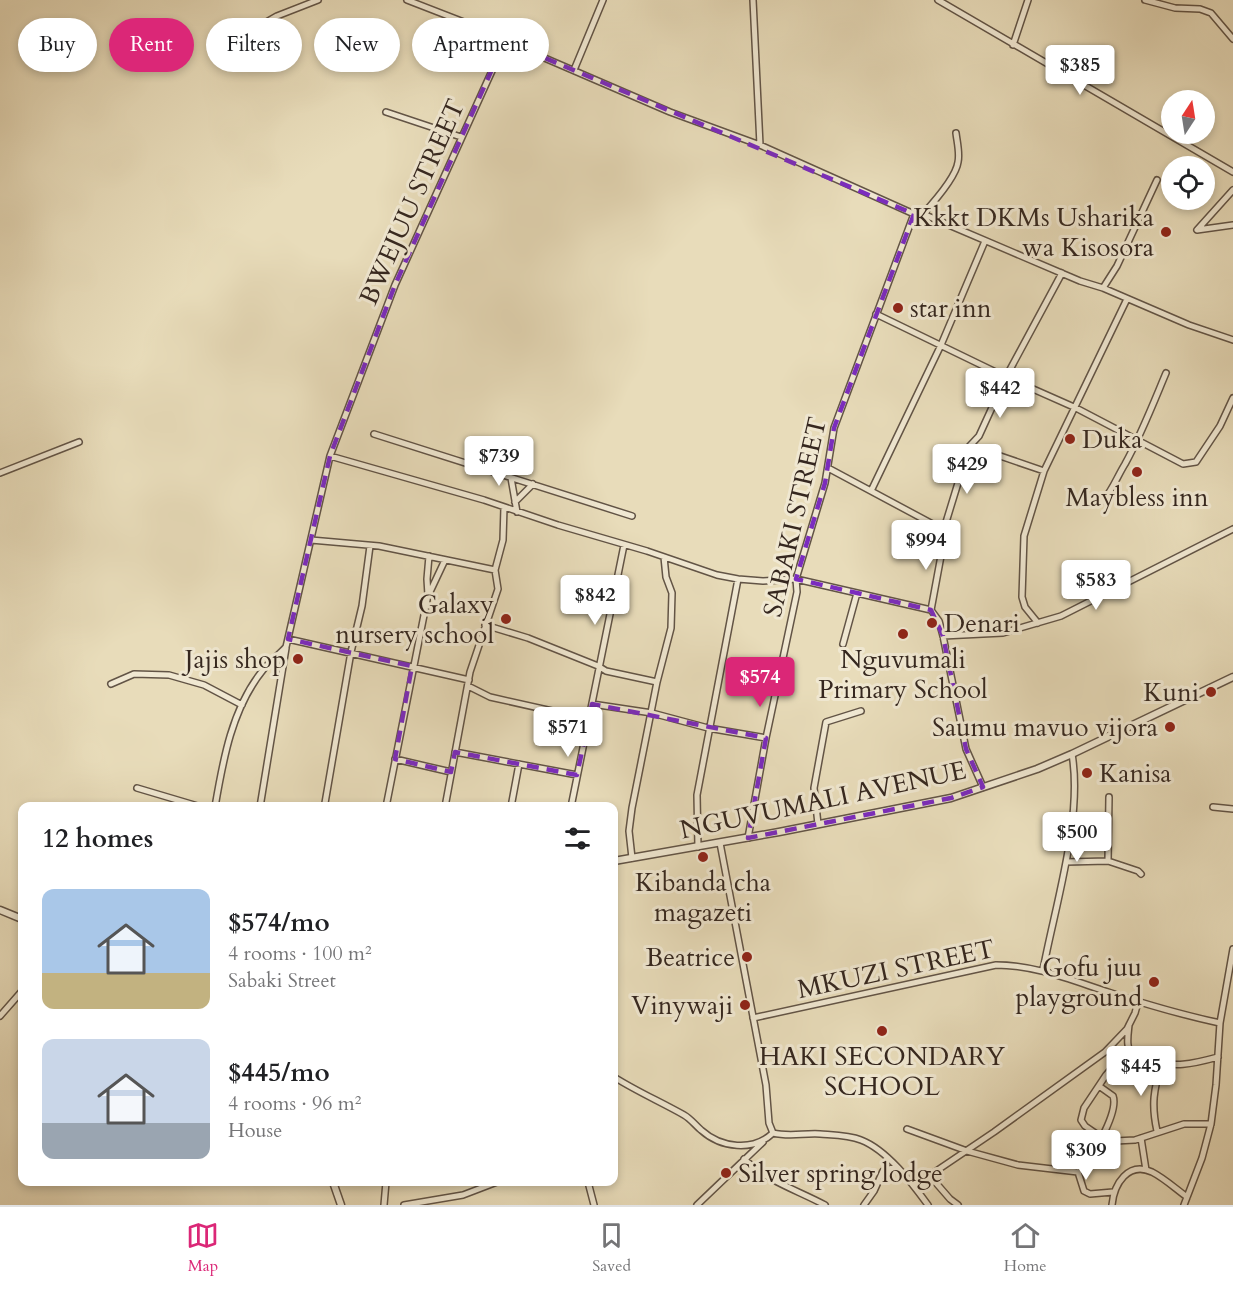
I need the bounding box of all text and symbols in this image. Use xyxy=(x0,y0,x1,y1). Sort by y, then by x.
chip: Buy xyxy=(18,18,97,72)
chip: Rent xyxy=(109,18,194,72)
chip: Filters xyxy=(206,18,302,72)
chip: New xyxy=(314,18,400,72)
chip: Apartment xyxy=(412,18,549,72)
pin: $385 xyxy=(1044,45,1116,96)
text: $385 xyxy=(1060,51,1100,78)
north arrow xyxy=(1161,90,1215,144)
map controls xyxy=(1161,90,1215,210)
street label: BWEJUU STREET xyxy=(351,93,473,311)
button: locate xyxy=(1161,156,1215,210)
place label: Kkkt DKMs Usharika wa Kisosora xyxy=(914,200,1154,265)
marker: Kkkt DKMs Usharika wa Kisosora xyxy=(1159,225,1173,239)
place label: star inn xyxy=(910,291,992,326)
marker: star inn xyxy=(891,301,905,315)
pin: $442 xyxy=(964,368,1036,419)
text: $442 xyxy=(980,374,1020,401)
street label: SABAKI STREET xyxy=(755,414,835,620)
place label: Duka xyxy=(1082,422,1143,457)
marker: Duka xyxy=(1063,432,1077,446)
pin: $739 xyxy=(463,436,535,487)
text: $739 xyxy=(479,442,519,469)
pin: $429 xyxy=(931,444,1003,495)
text: $429 xyxy=(947,450,987,477)
marker: Maybless inn xyxy=(1130,465,1144,479)
place label: Maybless inn xyxy=(1065,480,1209,515)
pin: $994 xyxy=(890,520,962,571)
text: $994 xyxy=(906,526,946,553)
pin: $583 xyxy=(1060,560,1132,611)
text: $583 xyxy=(1076,566,1116,593)
pin: $842 xyxy=(559,575,631,626)
text: $842 xyxy=(575,581,615,608)
place label: Galaxy nursery school xyxy=(335,587,494,652)
place label: Denari xyxy=(944,606,1020,641)
marker: Galaxy nursery school xyxy=(499,612,513,626)
marker: Denari xyxy=(925,616,939,630)
marker: Nguvumali Primary School xyxy=(896,627,910,641)
place label: Jajis shop xyxy=(181,642,286,677)
place label: Nguvumali Primary School xyxy=(818,642,988,707)
marker: Jajis shop xyxy=(291,652,305,666)
pin: $574 xyxy=(724,657,796,708)
text: $574 xyxy=(740,663,780,690)
place label: Kuni xyxy=(1143,675,1199,710)
marker: Kuni xyxy=(1204,685,1218,699)
pin: $571 xyxy=(532,707,604,758)
place label: Saumu mavuo vijora xyxy=(932,710,1158,745)
text: $571 xyxy=(548,713,588,740)
marker: Saumu mavuo vijora xyxy=(1163,720,1177,734)
street label: NGUVUMALI AVENUE xyxy=(677,753,969,847)
place label: Kanisa xyxy=(1099,756,1172,791)
marker: Kanisa xyxy=(1080,766,1094,780)
pin: $500 xyxy=(1041,812,1113,863)
text: $500 xyxy=(1057,818,1097,845)
text: 12 homes xyxy=(42,821,153,856)
icon: filters xyxy=(561,822,594,855)
marker: Kibanda cha magazeti xyxy=(696,850,710,864)
place label: Kibanda cha magazeti xyxy=(635,865,771,930)
text: $574/mo xyxy=(228,905,330,940)
icon: home xyxy=(90,913,162,985)
street label: MKUZI STREET xyxy=(794,931,998,1007)
text: 4 rooms · 100 m² xyxy=(228,940,372,967)
place label: Beatrice xyxy=(646,940,735,975)
marker: Beatrice xyxy=(740,950,754,964)
place label: Gofu juu playground xyxy=(1016,950,1142,1015)
text: Sabaki Street xyxy=(228,967,336,994)
marker: Gofu juu playground xyxy=(1147,975,1161,989)
place label: Vinywaji xyxy=(631,988,733,1023)
marker: Vinywaji xyxy=(738,998,752,1012)
marker: HAKI SECONDARY SCHOOL xyxy=(875,1024,889,1038)
place label: HAKI SECONDARY SCHOOL xyxy=(759,1039,1006,1104)
pin: $445 xyxy=(1105,1046,1177,1097)
text: $445 xyxy=(1121,1052,1161,1079)
text: $445/mo xyxy=(228,1055,330,1090)
icon: home xyxy=(90,1063,162,1135)
text: 4 rooms · 96 m² xyxy=(228,1090,361,1117)
text: House xyxy=(228,1117,282,1144)
pin: $309 xyxy=(1050,1130,1122,1181)
text: $309 xyxy=(1066,1136,1106,1163)
place label: Silver spring lodge xyxy=(738,1156,943,1191)
marker: Silver spring lodge xyxy=(719,1166,733,1180)
tab: Map xyxy=(186,1219,219,1277)
tab: Saved xyxy=(592,1219,631,1277)
tab: Home xyxy=(1004,1219,1047,1277)

